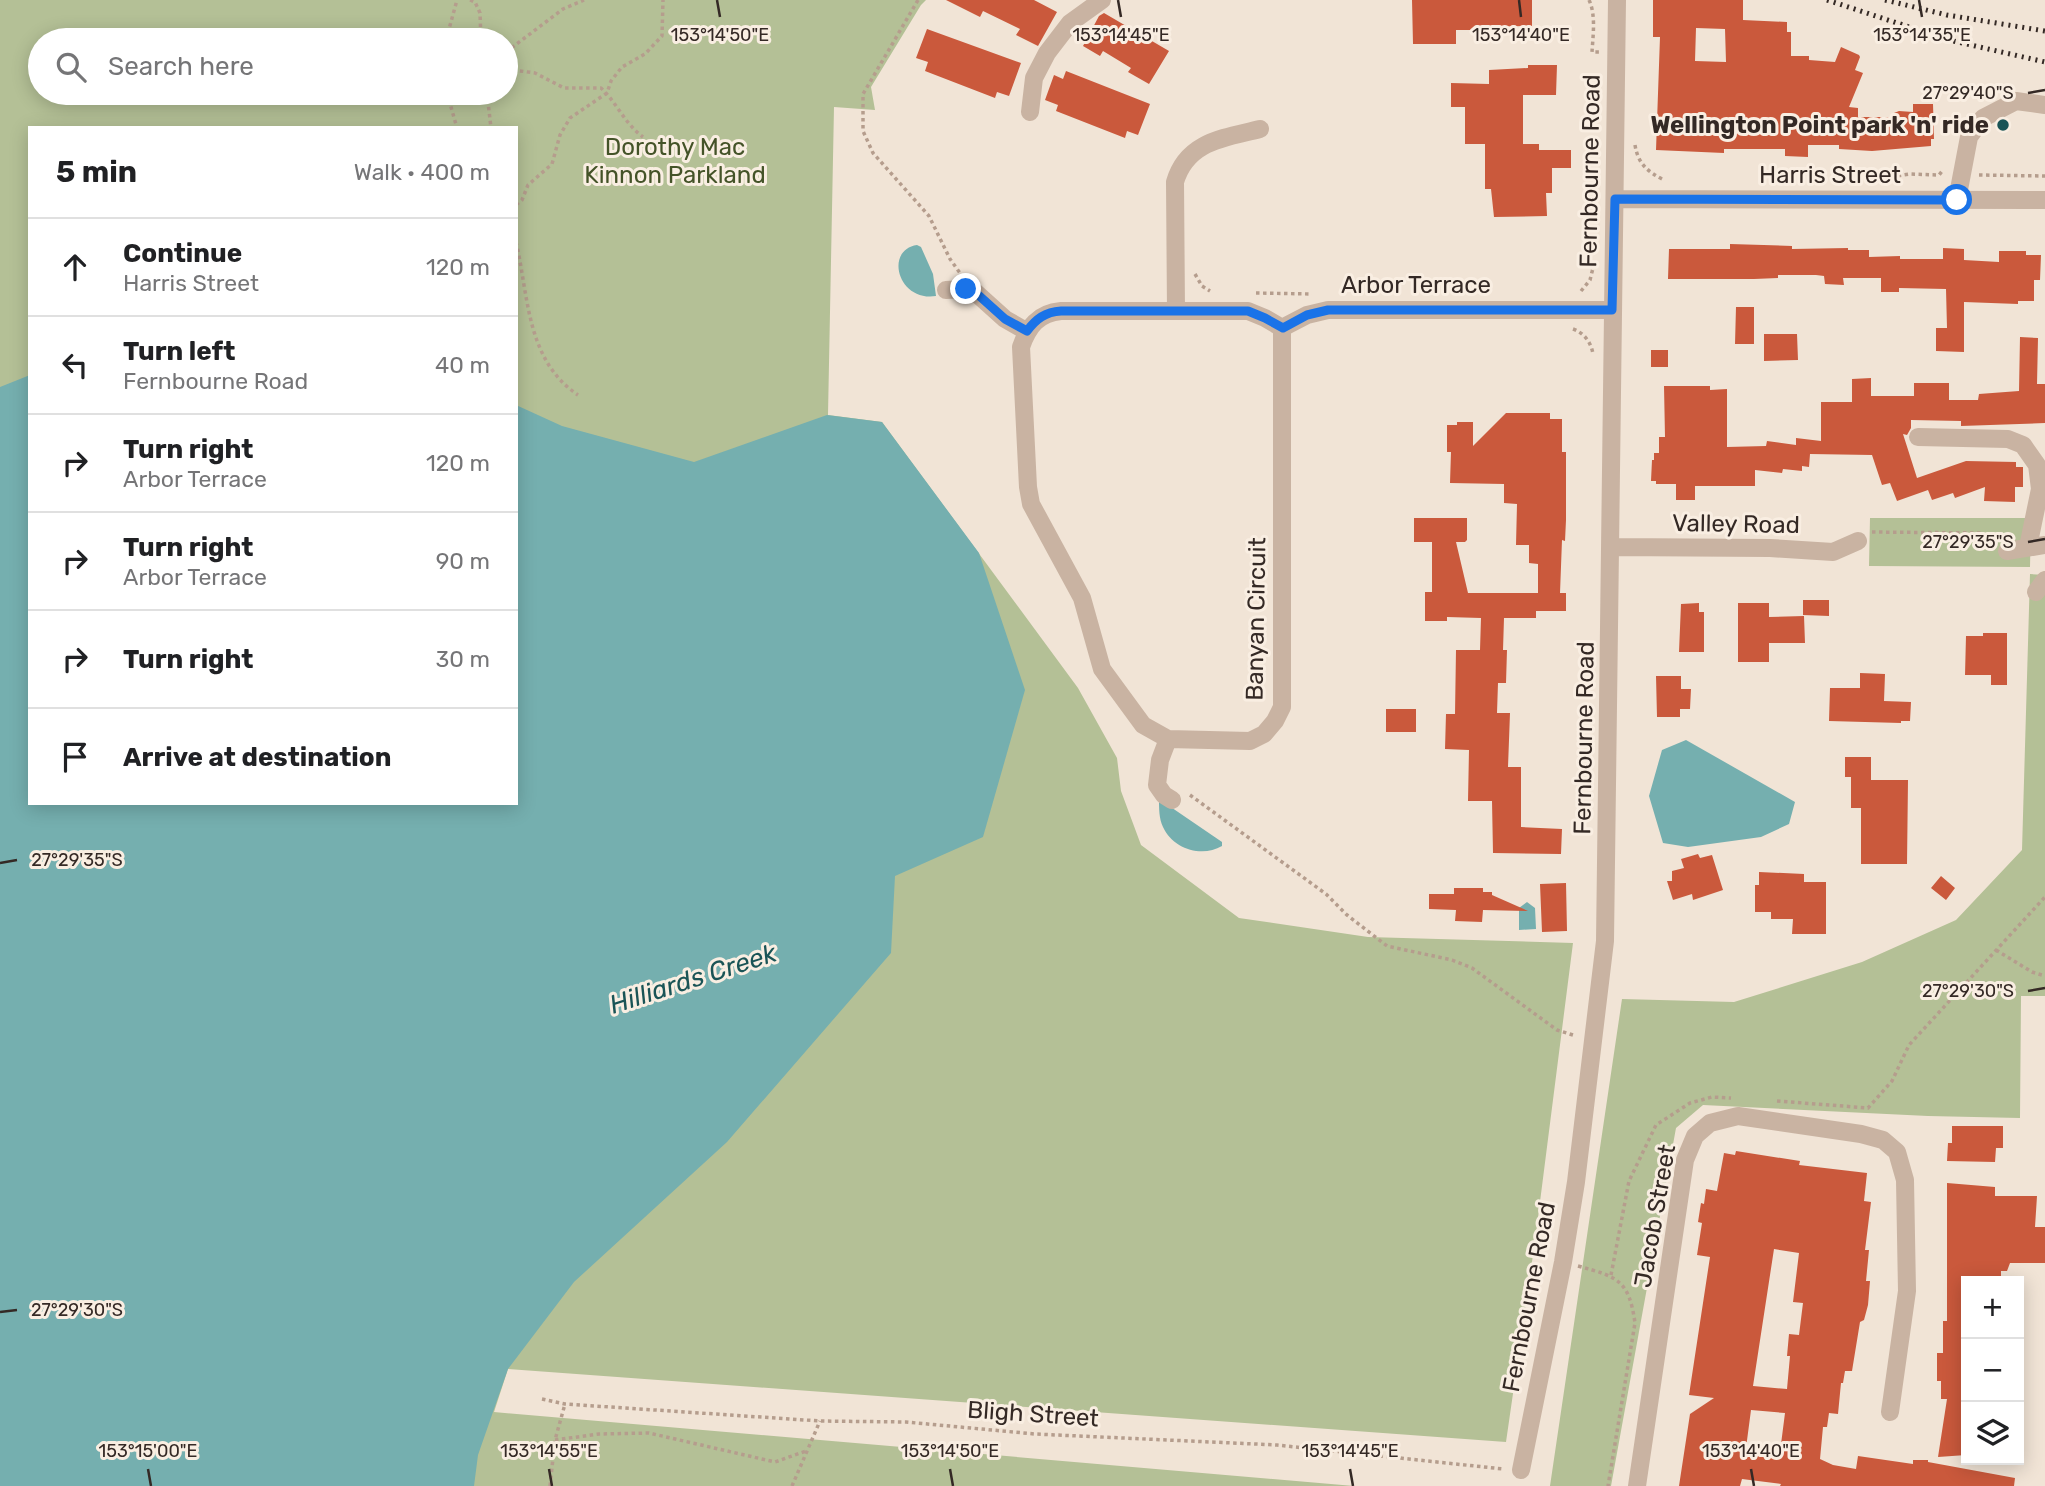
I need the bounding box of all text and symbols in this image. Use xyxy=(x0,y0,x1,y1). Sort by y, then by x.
text: 153°14'50"E xyxy=(671,24,769,46)
text: 153°14'45"E xyxy=(1072,24,1170,46)
text: 153°14'40"E xyxy=(1472,24,1570,46)
text: 153°14'35"E xyxy=(1873,24,1971,46)
search box xyxy=(28,28,518,105)
icon: search xyxy=(52,48,90,86)
text: Search here xyxy=(108,51,254,82)
street label: Fernbourne Road xyxy=(1574,74,1606,268)
text: 27°29'40"S xyxy=(1922,82,2014,104)
place label: Wellington Point park 'n' ride xyxy=(1650,111,1989,139)
marker: Wellington Point park 'n' ride xyxy=(1995,117,2011,133)
park label: Dorothy Mac Kinnon Parkland xyxy=(584,133,766,189)
text: 5 min xyxy=(56,154,137,190)
text: Walk · 400 m xyxy=(354,158,490,186)
street label: Harris Street xyxy=(1759,161,1901,189)
route start xyxy=(1941,184,1972,215)
text: Continue xyxy=(123,238,242,269)
icon: ahead xyxy=(56,248,94,286)
text: 120 m xyxy=(426,253,490,281)
text: Harris Street xyxy=(123,269,259,297)
street label: Arbor Terrace xyxy=(1341,271,1491,299)
route end xyxy=(950,273,981,304)
text: Turn left xyxy=(123,336,235,367)
icon: left xyxy=(56,346,94,384)
text: 40 m xyxy=(435,351,490,379)
text: Fernbourne Road xyxy=(123,367,308,395)
text: Turn right xyxy=(123,434,253,465)
icon: right xyxy=(56,444,94,482)
text: 120 m xyxy=(426,449,490,477)
text: Arbor Terrace xyxy=(123,465,267,493)
street label: Valley Road xyxy=(1672,509,1800,539)
text: 27°29'35"S xyxy=(1922,531,2014,553)
text: Turn right xyxy=(123,532,253,563)
street label: Banyan Circuit xyxy=(1241,537,1271,701)
icon: right xyxy=(56,542,94,580)
text: 90 m xyxy=(436,547,490,575)
text: Arbor Terrace xyxy=(123,563,267,591)
icon: right xyxy=(56,640,94,678)
street label: Fernbourne Road xyxy=(1568,641,1600,835)
text: Turn right xyxy=(123,644,253,675)
text: 30 m xyxy=(435,645,490,673)
icon: arrive xyxy=(56,738,94,776)
text: Arrive at destination xyxy=(123,742,391,773)
text: 27°29'35"S xyxy=(31,849,123,871)
water label: Hilliards Creek xyxy=(606,937,781,1021)
text: 27°29'30"S xyxy=(1922,980,2014,1002)
street label: Jacob Street xyxy=(1629,1142,1681,1290)
street label: Fernbourne Road xyxy=(1497,1199,1561,1395)
map controls xyxy=(1961,1276,2024,1465)
button: + xyxy=(1961,1276,2024,1339)
text: 27°29'30"S xyxy=(31,1299,123,1321)
button: − xyxy=(1961,1339,2024,1402)
street label: Bligh Street xyxy=(966,1395,1100,1433)
button: layers xyxy=(1961,1402,2024,1465)
text: 153°15'00"E xyxy=(98,1440,198,1462)
text: 153°14'55"E xyxy=(500,1440,598,1462)
text: 153°14'50"E xyxy=(901,1440,999,1462)
text: 153°14'45"E xyxy=(1301,1440,1399,1462)
text: 153°14'40"E xyxy=(1702,1440,1800,1462)

